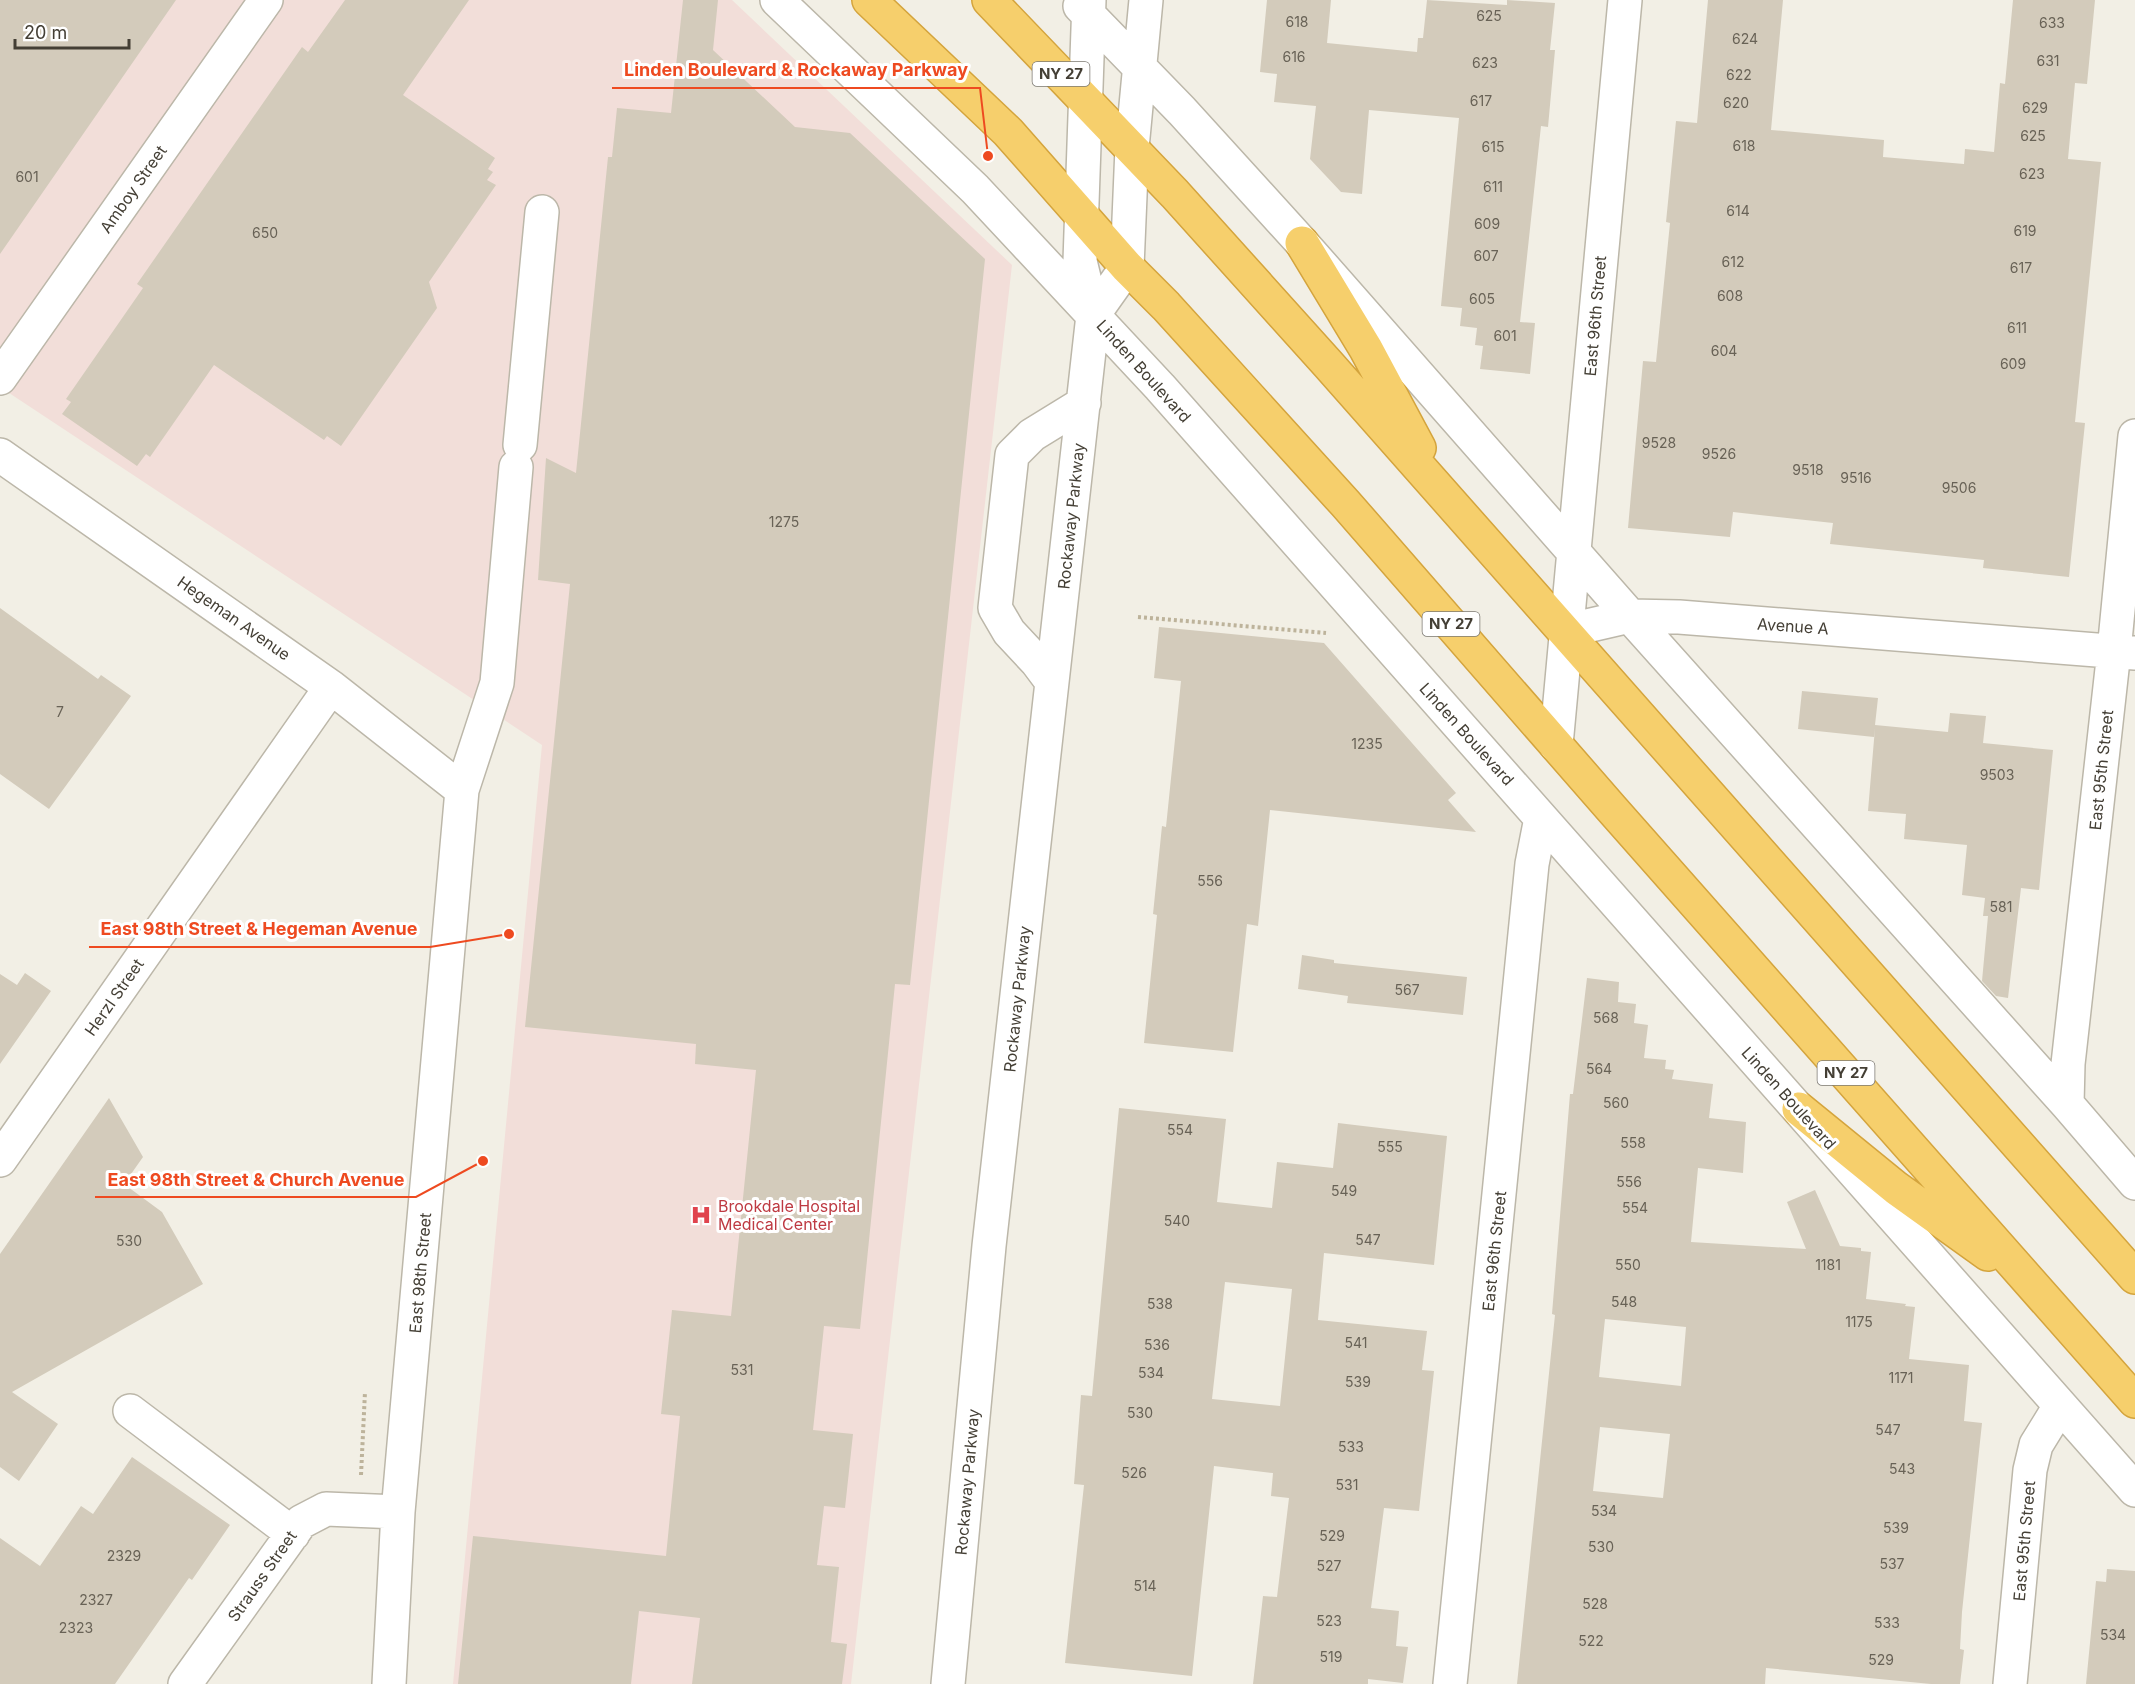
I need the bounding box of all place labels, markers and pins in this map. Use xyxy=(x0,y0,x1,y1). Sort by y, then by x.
callout: Linden Boulevard & Rockaway Parkway xyxy=(612,52,980,88)
callout: East 98th Street & Hegeman Avenue xyxy=(89,911,430,947)
callout: East 98th Street & Church Avenue xyxy=(95,1161,416,1197)
place label: Brookdale Hospital Medical Center xyxy=(718,1196,860,1234)
hospital icon: Brookdale Hospital Medical Center xyxy=(689,1203,713,1227)

